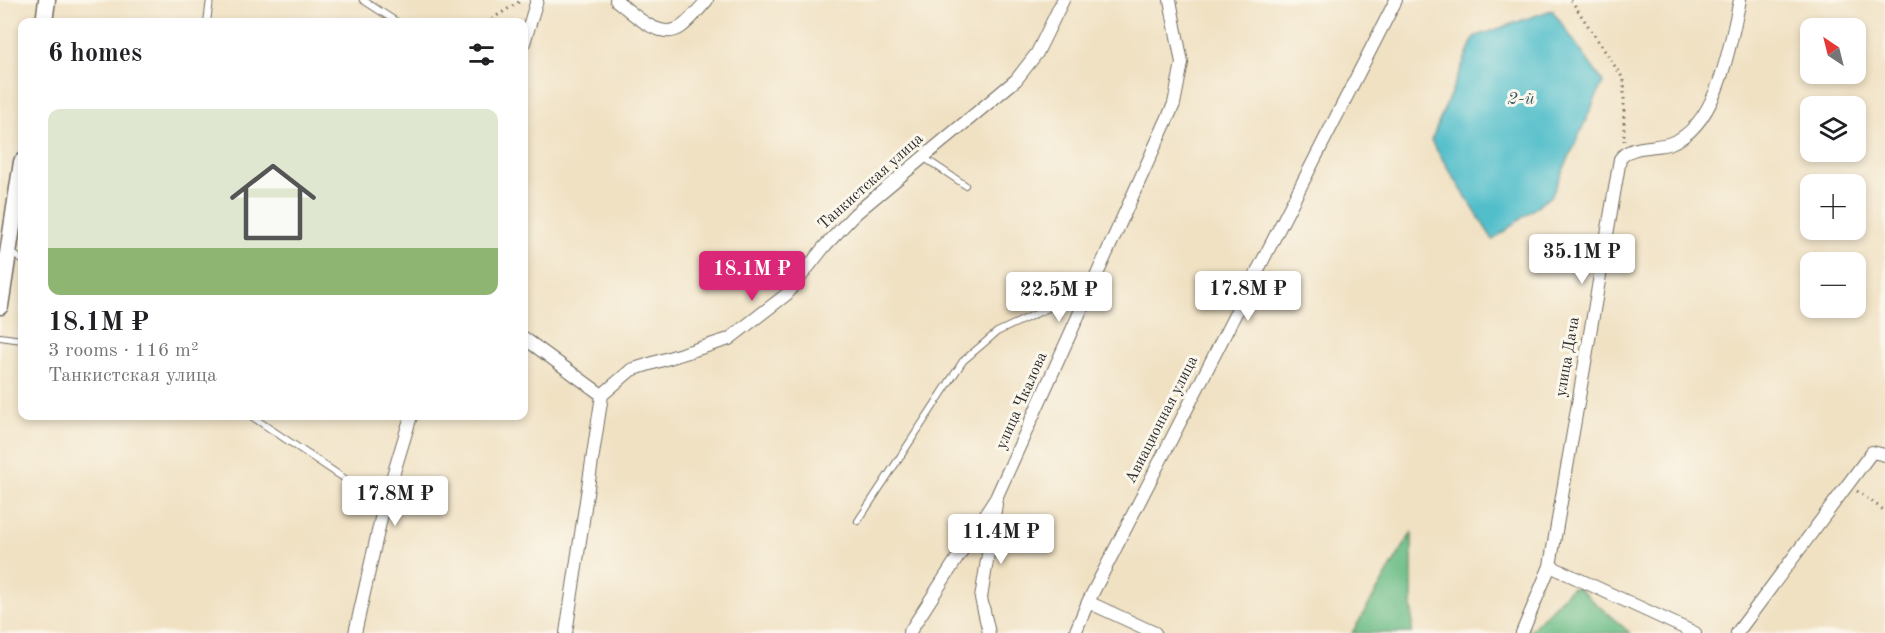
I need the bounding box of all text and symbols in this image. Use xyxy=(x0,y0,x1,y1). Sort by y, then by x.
north arrow xyxy=(1800,18,1866,84)
map controls xyxy=(1800,18,1866,318)
icon: filters xyxy=(465,38,498,71)
text: 6 homes xyxy=(48,41,142,67)
water label: 2-й xyxy=(1507,90,1535,108)
button: layers xyxy=(1800,96,1866,162)
street label: Танкистская улица xyxy=(815,131,927,233)
icon: home xyxy=(219,148,327,256)
button: + xyxy=(1800,174,1866,240)
pin: 35.1M ₽ xyxy=(1527,234,1637,285)
text: 35.1M ₽ xyxy=(1543,243,1621,263)
pin: 18.1M ₽ xyxy=(697,251,807,302)
button: − xyxy=(1800,252,1866,318)
text: 18.1M ₽ xyxy=(713,260,791,280)
pin: 17.8M ₽ xyxy=(1193,271,1303,322)
pin: 22.5M ₽ xyxy=(1004,272,1114,323)
text: 17.8M ₽ xyxy=(1209,280,1287,300)
text: 22.5M ₽ xyxy=(1020,281,1098,301)
text: 18.1M ₽ xyxy=(48,310,149,336)
street label: улица Дача xyxy=(1553,316,1583,398)
text: 3 rooms · 116 m² xyxy=(48,341,198,361)
street label: улица Чкалова xyxy=(993,350,1051,452)
street label: Авиационная улица xyxy=(1123,354,1201,486)
text: Танкистская улица xyxy=(48,366,217,386)
pin: 17.8M ₽ xyxy=(340,476,450,527)
text: 17.8M ₽ xyxy=(356,485,434,505)
pin: 11.4M ₽ xyxy=(946,514,1056,565)
text: 11.4M ₽ xyxy=(962,523,1040,543)

